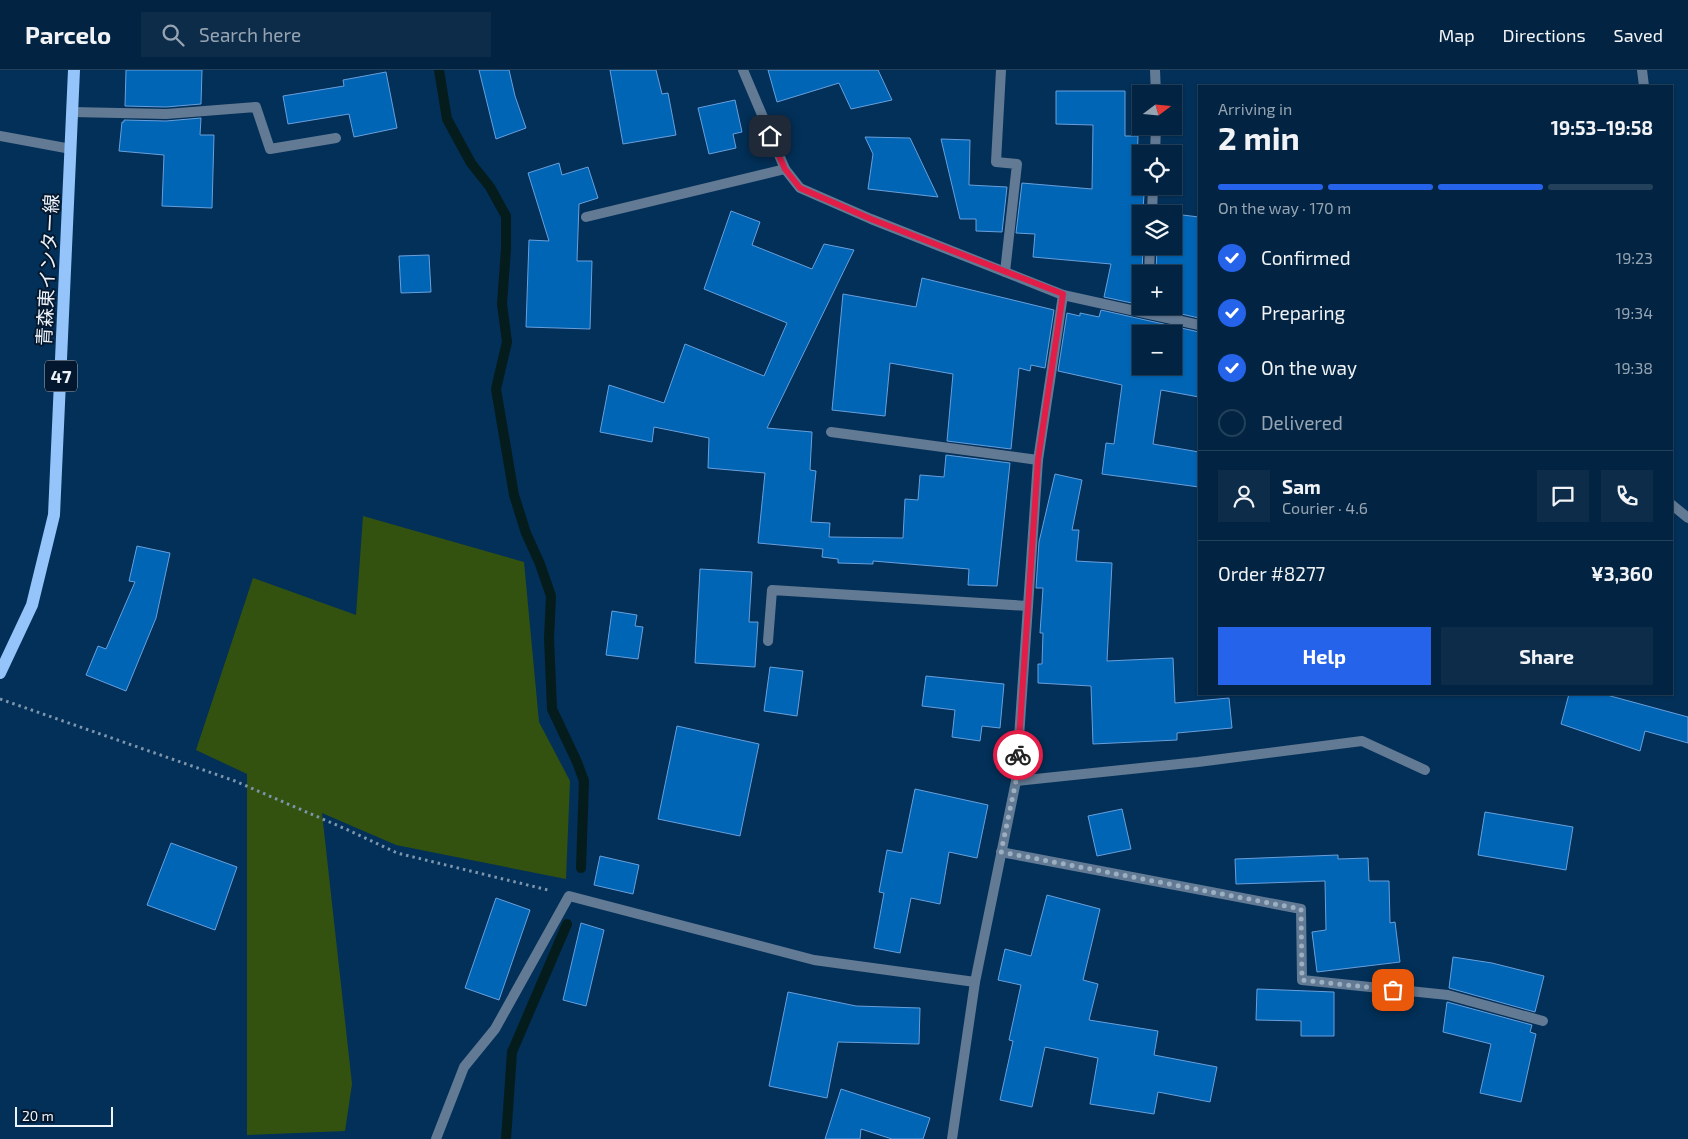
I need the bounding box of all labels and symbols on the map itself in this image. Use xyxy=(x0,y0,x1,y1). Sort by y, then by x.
north arrow xyxy=(1132,85,1182,135)
pin xyxy=(749,115,791,157)
street label: 青森東インター線 xyxy=(32,193,62,347)
road number: 47 xyxy=(45,360,77,392)
courier xyxy=(993,730,1043,780)
pin xyxy=(1372,969,1414,1011)
scale bar xyxy=(15,1104,112,1127)

